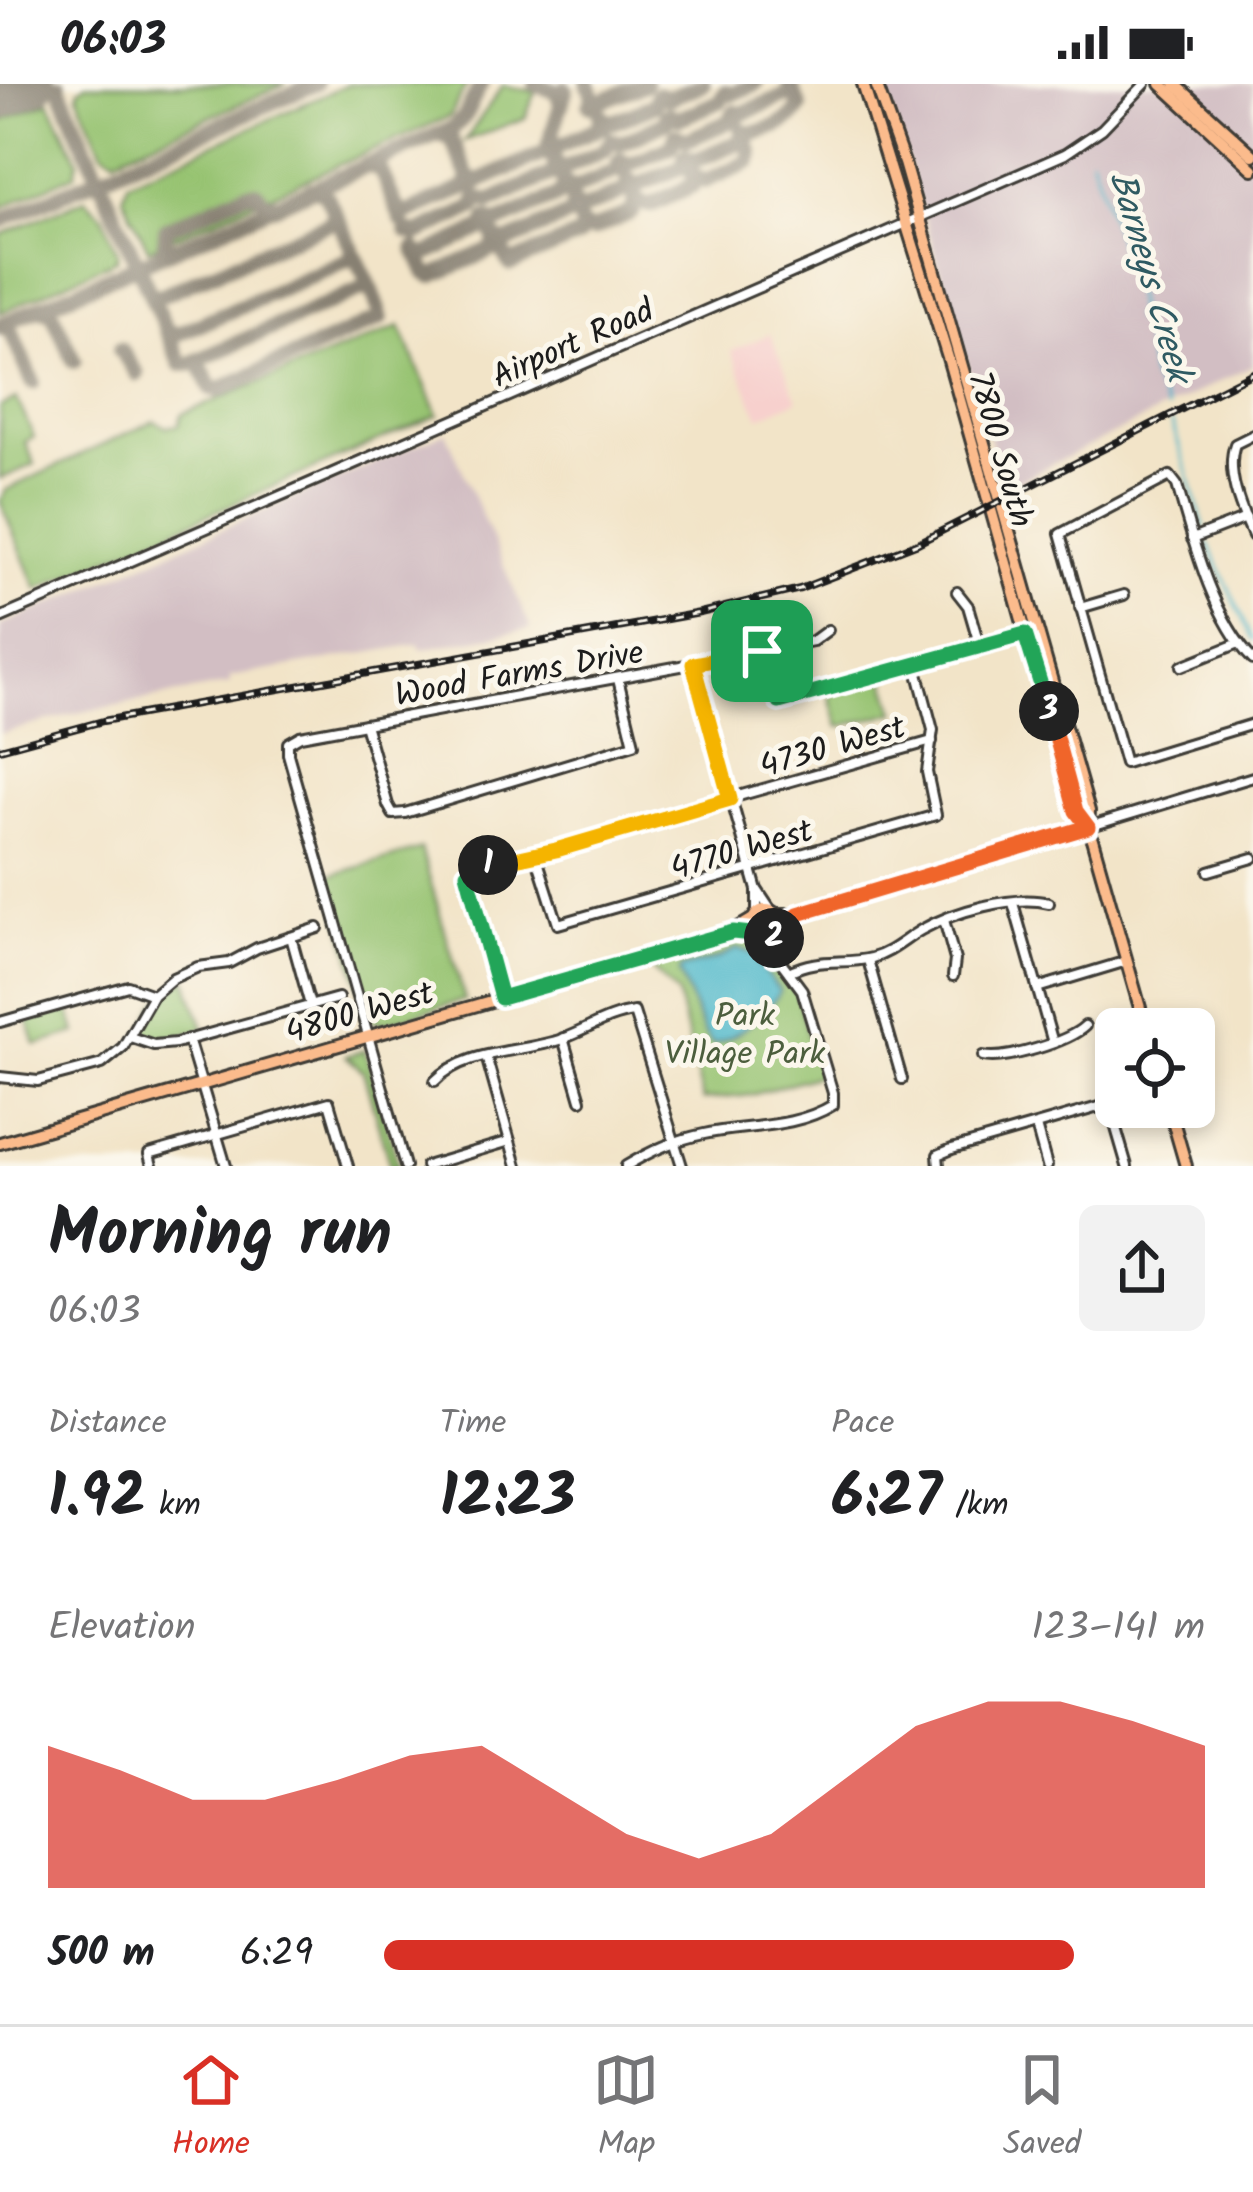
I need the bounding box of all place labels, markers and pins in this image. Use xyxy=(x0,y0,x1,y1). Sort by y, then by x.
pin xyxy=(711,600,813,702)
pin: 3 xyxy=(1019,681,1079,741)
pin: 1 xyxy=(458,835,518,895)
pin: 2 xyxy=(744,908,804,968)

